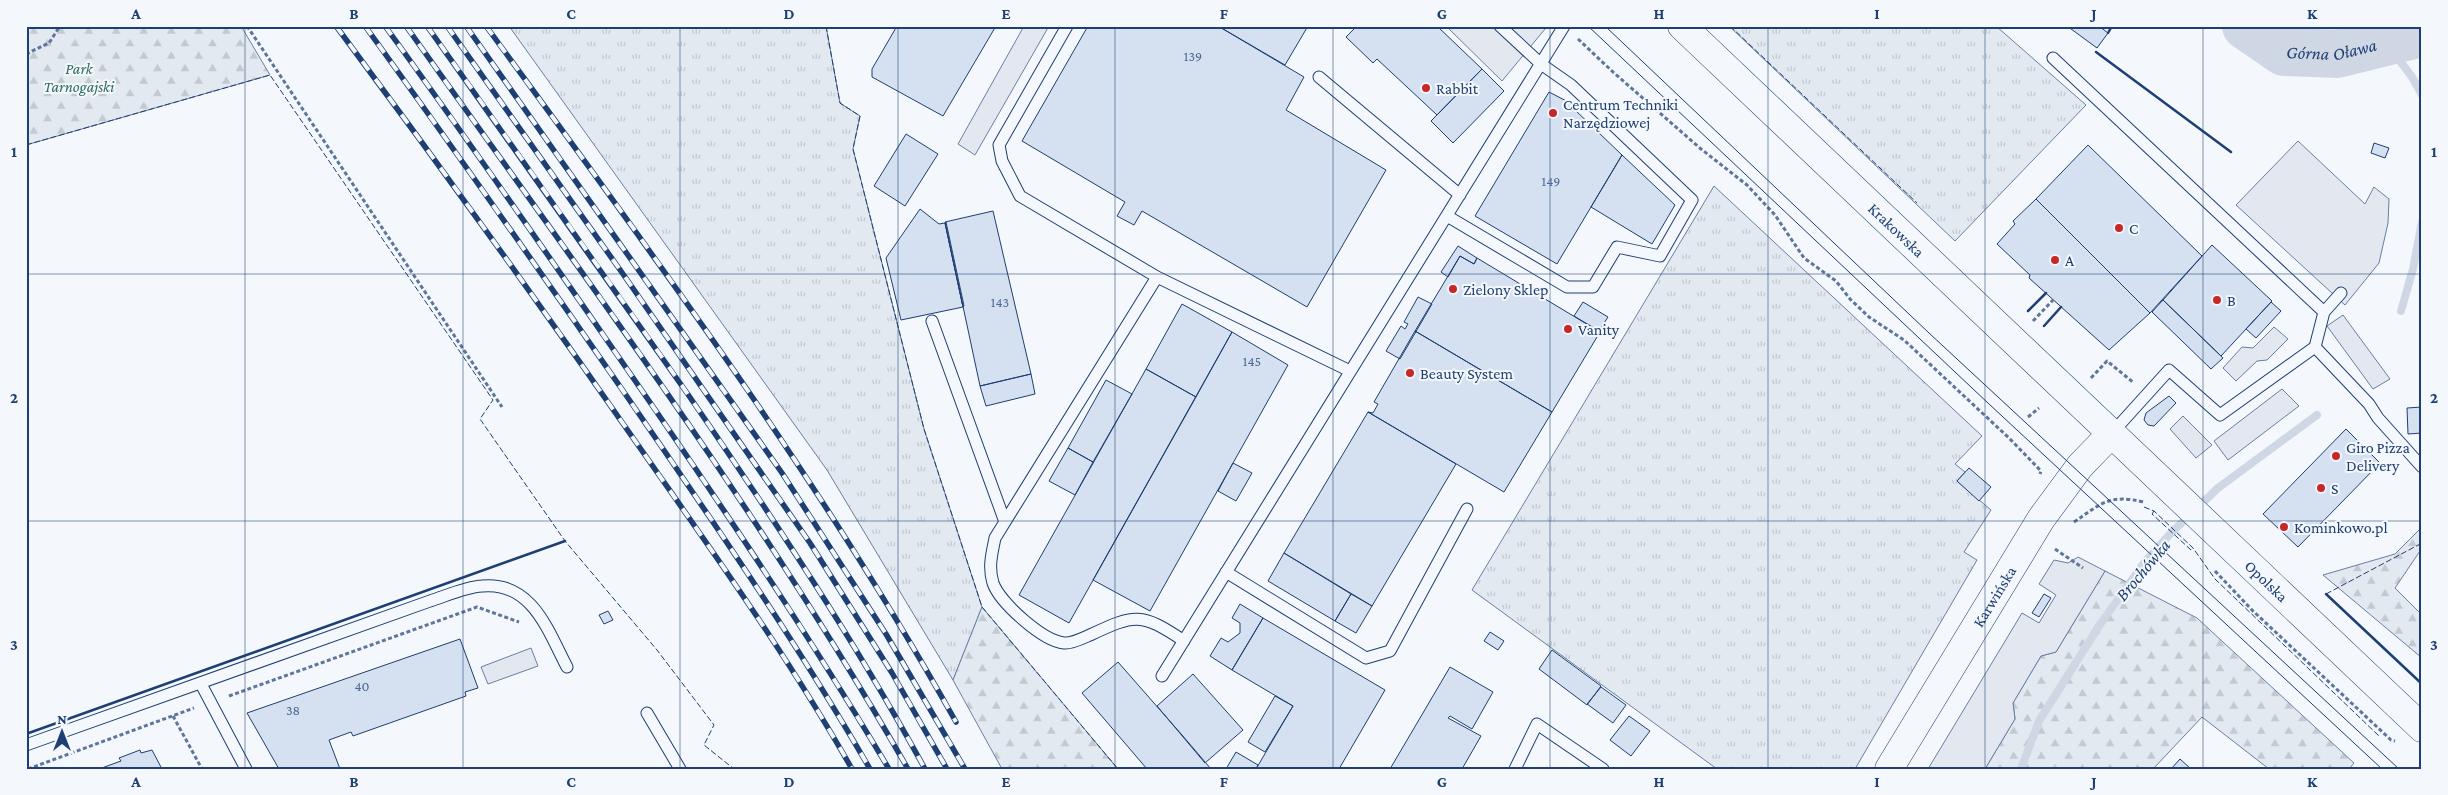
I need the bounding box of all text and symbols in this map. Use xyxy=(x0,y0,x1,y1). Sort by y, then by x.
text: A xyxy=(130,5,141,22)
text: B xyxy=(349,5,359,22)
text: C xyxy=(566,5,576,22)
text: D xyxy=(783,5,795,22)
text: E xyxy=(1001,5,1011,22)
text: F xyxy=(1220,5,1229,22)
text: G xyxy=(1437,5,1447,22)
text: H xyxy=(1654,5,1665,22)
text: I xyxy=(1874,5,1880,22)
text: J xyxy=(2089,5,2097,22)
text: K xyxy=(2307,5,2318,22)
water label: Górna Oława xyxy=(2286,34,2379,65)
house number: 139 xyxy=(1184,48,1202,64)
park label: Park Tarnogajski xyxy=(44,60,115,96)
place label: Rabbit xyxy=(1436,80,1479,97)
marker: Rabbit xyxy=(1420,82,1432,94)
place label: Centrum Techniki Narzędziowej xyxy=(1563,96,1678,132)
marker: Centrum Techniki Narzędziowej xyxy=(1547,107,1559,119)
text: 1 xyxy=(11,143,17,160)
text: 1 xyxy=(2431,143,2437,160)
house number: 149 xyxy=(1542,173,1560,189)
street label: Krakowska xyxy=(1865,199,1929,260)
place label: C xyxy=(2129,220,2138,237)
marker: C xyxy=(2113,222,2125,234)
place label: A xyxy=(2065,252,2075,269)
marker: A xyxy=(2049,254,2061,266)
place label: Zielony Sklep xyxy=(1463,281,1548,299)
marker: Zielony Sklep xyxy=(1447,283,1459,295)
place label: B xyxy=(2227,292,2236,309)
house number: 143 xyxy=(991,294,1009,310)
marker: B xyxy=(2211,294,2223,306)
place label: Vanity xyxy=(1578,321,1620,339)
marker: Vanity xyxy=(1562,323,1574,335)
house number: 145 xyxy=(1243,353,1261,369)
place label: Beauty System xyxy=(1420,365,1513,383)
marker: Beauty System xyxy=(1404,367,1416,379)
text: 2 xyxy=(10,389,18,406)
text: 2 xyxy=(2430,389,2438,406)
place label: Giro Pizza Delivery xyxy=(2346,439,2410,475)
marker: Giro Pizza Delivery xyxy=(2330,450,2342,462)
place label: S xyxy=(2331,480,2338,497)
marker: S xyxy=(2315,482,2327,494)
place label: Kominkowo.pl xyxy=(2294,519,2388,537)
marker: Kominkowo.pl xyxy=(2278,521,2290,533)
water label: Brochówka xyxy=(2112,535,2175,605)
street label: Opolska xyxy=(2242,556,2292,605)
street label: Karwińska xyxy=(1969,562,2019,630)
text: 3 xyxy=(10,636,18,653)
text: 3 xyxy=(2430,636,2438,653)
house number: 40 xyxy=(354,678,370,694)
house number: 38 xyxy=(286,702,300,718)
north arrow xyxy=(38,708,88,758)
text: N xyxy=(57,711,67,727)
text: A xyxy=(130,773,141,790)
text: B xyxy=(349,773,359,790)
text: C xyxy=(566,773,576,790)
text: D xyxy=(783,773,795,790)
text: E xyxy=(1001,773,1011,790)
text: F xyxy=(1220,773,1229,790)
text: G xyxy=(1437,773,1447,790)
text: H xyxy=(1654,773,1665,790)
text: I xyxy=(1874,773,1880,790)
text: J xyxy=(2089,773,2097,790)
text: K xyxy=(2307,773,2318,790)

